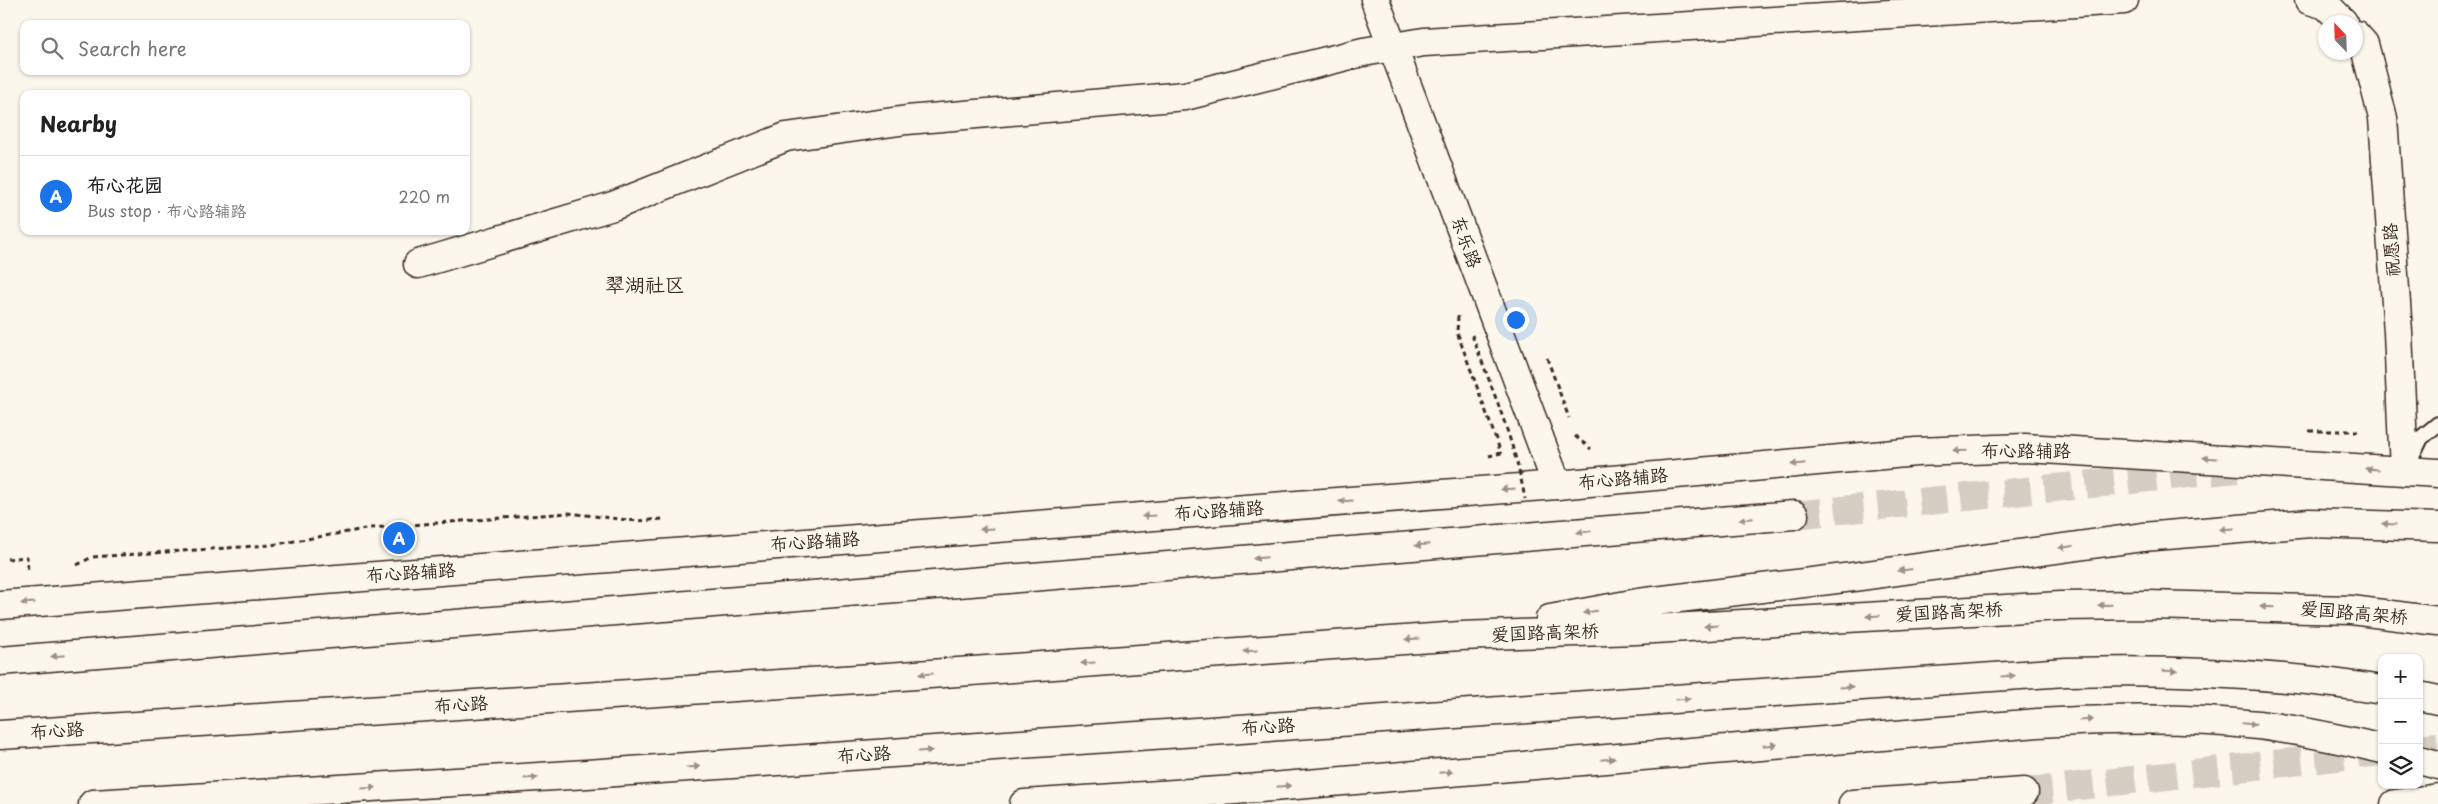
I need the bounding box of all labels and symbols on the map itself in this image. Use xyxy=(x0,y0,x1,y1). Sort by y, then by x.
north arrow xyxy=(2318,15,2363,60)
street label: 东乐路 xyxy=(1445,211,1489,271)
street label: 祝愿路 xyxy=(2375,222,2406,278)
district label: 翠湖社区 xyxy=(605,269,685,299)
your location xyxy=(1503,307,1529,333)
street label: 布心路辅路 xyxy=(1981,436,2071,463)
one-way arrow xyxy=(1952,447,1968,455)
one-way arrow xyxy=(2201,454,2217,462)
street label: 布心路辅路 xyxy=(1577,460,1669,495)
one-way arrow xyxy=(1790,460,1806,468)
one-way arrow xyxy=(2364,465,2380,473)
one-way arrow xyxy=(1500,485,1516,493)
street label: 布心路辅路 xyxy=(1173,493,1265,526)
one-way arrow xyxy=(1338,497,1354,505)
one-way arrow xyxy=(1141,513,1157,521)
one-way arrow xyxy=(1738,515,1754,523)
pin: A xyxy=(383,519,415,557)
one-way arrow xyxy=(2381,520,2397,528)
street label: 布心路辅路 xyxy=(769,524,861,557)
one-way arrow xyxy=(979,525,995,533)
one-way arrow xyxy=(2219,526,2235,534)
one-way arrow xyxy=(1576,528,1592,536)
one-way arrow xyxy=(1414,541,1430,549)
one-way arrow xyxy=(2057,544,2073,552)
street label: 布心路辅路 xyxy=(365,555,457,588)
one-way arrow xyxy=(1252,555,1268,563)
one-way arrow xyxy=(1896,566,1912,574)
street label: 爱国路高架桥 xyxy=(2299,593,2409,630)
street label: 爱国路高架桥 xyxy=(1894,594,2004,627)
one-way arrow xyxy=(19,599,35,607)
one-way arrow xyxy=(2097,602,2113,610)
one-way arrow xyxy=(2259,603,2275,611)
one-way arrow xyxy=(1581,608,1597,616)
one-way arrow xyxy=(1865,613,1881,621)
street label: 爱国路高架桥 xyxy=(1491,616,1599,647)
one-way arrow xyxy=(1702,622,1718,630)
one-way arrow xyxy=(1403,635,1419,643)
one-way arrow xyxy=(1241,647,1257,655)
one-way arrow xyxy=(50,653,66,661)
one-way arrow xyxy=(1079,659,1095,667)
one-way arrow xyxy=(2162,667,2178,675)
one-way arrow xyxy=(917,671,933,679)
one-way arrow xyxy=(2000,672,2016,680)
one-way arrow xyxy=(1838,683,1854,691)
street label: 布心路 xyxy=(433,688,489,719)
one-way arrow xyxy=(1676,695,1692,703)
street label: 布心路 xyxy=(1240,710,1296,741)
street label: 布心路 xyxy=(29,714,85,745)
one-way arrow xyxy=(2079,716,2095,724)
one-way arrow xyxy=(2241,721,2257,729)
street label: 布心路 xyxy=(836,738,892,769)
one-way arrow xyxy=(1762,741,1778,749)
one-way arrow xyxy=(917,747,933,755)
one-way arrow xyxy=(1600,754,1616,762)
one-way arrow xyxy=(685,763,701,771)
one-way arrow xyxy=(1438,768,1454,776)
one-way arrow xyxy=(523,773,539,781)
one-way arrow xyxy=(1276,781,1292,789)
one-way arrow xyxy=(361,783,377,791)

